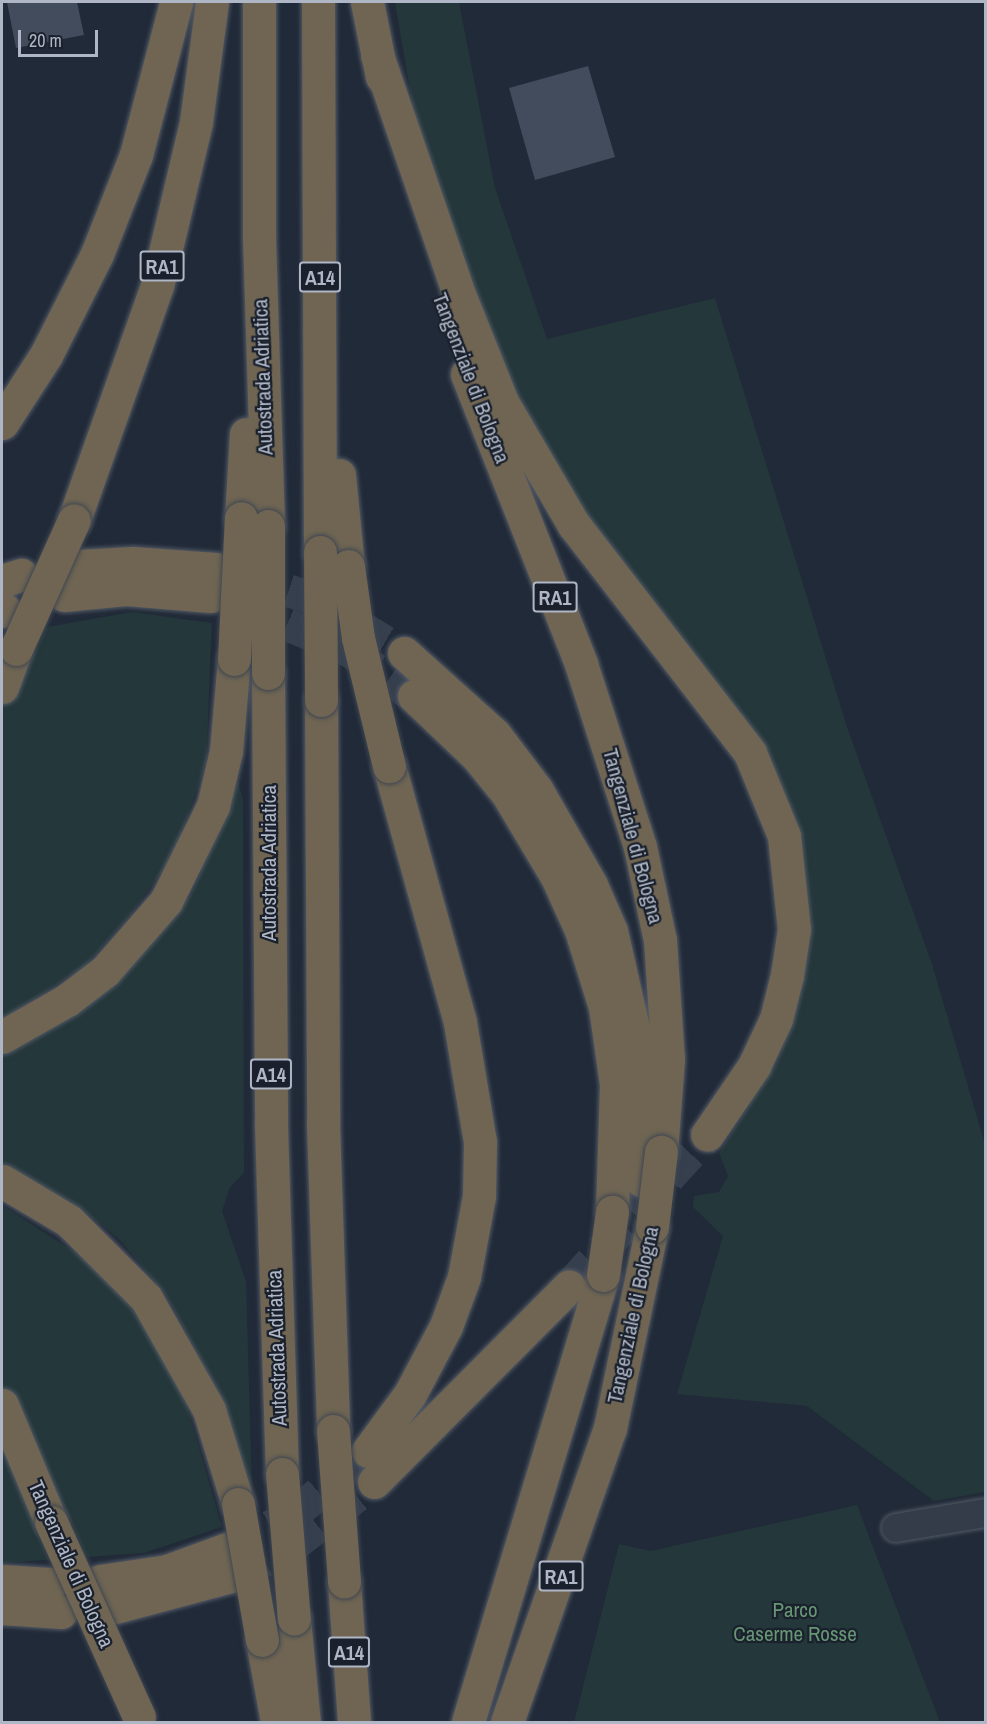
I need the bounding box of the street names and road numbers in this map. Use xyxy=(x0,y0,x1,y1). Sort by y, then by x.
road number: RA1 xyxy=(140,249,184,283)
road number: A14 xyxy=(298,260,342,294)
street label: Tangenziale di Bologna xyxy=(427,289,515,467)
street label: Autostrada Adriatica xyxy=(248,298,278,456)
road number: RA1 xyxy=(532,580,578,614)
street label: Tangenziale di Bologna xyxy=(597,746,669,926)
street label: Autostrada Adriatica xyxy=(256,785,282,941)
road number: A14 xyxy=(248,1057,294,1091)
street label: Tangenziale di Bologna xyxy=(602,1224,664,1406)
street label: Autostrada Adriatica xyxy=(262,1269,292,1427)
street label: Tangenziale di Bologna xyxy=(23,1477,119,1651)
road number: RA1 xyxy=(538,1559,584,1593)
road number: A14 xyxy=(326,1635,372,1669)

